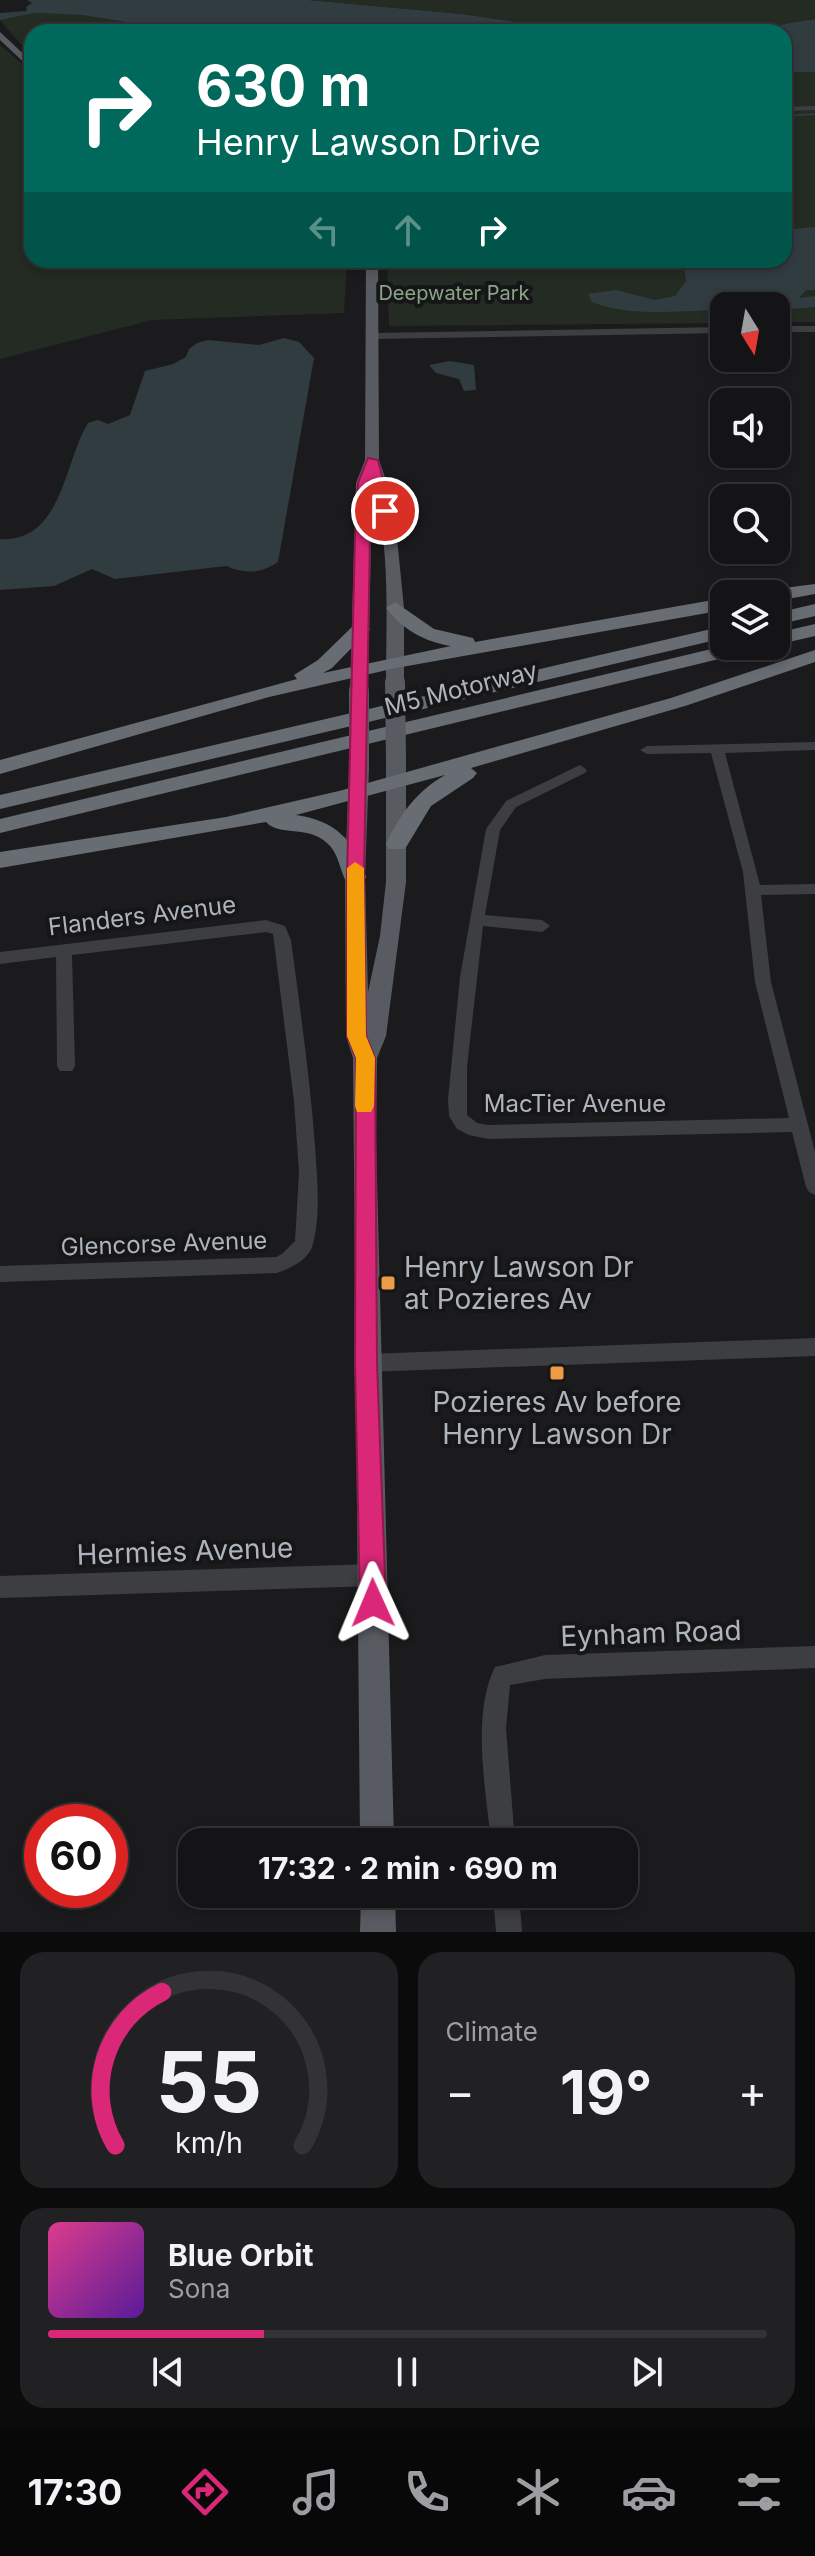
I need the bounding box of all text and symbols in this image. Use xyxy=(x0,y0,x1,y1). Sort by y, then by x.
text: 630 m xyxy=(196,52,371,120)
icon: right xyxy=(64,56,168,160)
text: Henry Lawson Drive xyxy=(196,120,541,164)
icon: left xyxy=(302,208,346,252)
icon: ahead xyxy=(386,208,430,252)
icon: right xyxy=(470,208,514,252)
park label: Deepwater Park xyxy=(378,281,530,305)
north arrow xyxy=(710,292,790,372)
map controls xyxy=(710,292,790,660)
button: sound xyxy=(710,388,790,468)
pin xyxy=(351,477,419,545)
button: search xyxy=(710,484,790,564)
icon: arrive xyxy=(363,489,407,533)
button: layers xyxy=(710,580,790,660)
street label: M5 Motorway xyxy=(381,656,540,722)
street label: Flanders Avenue xyxy=(46,890,238,941)
street label: MacTier Avenue xyxy=(484,1089,666,1118)
street label: Glencorse Avenue xyxy=(60,1225,268,1262)
place label: Henry Lawson Dr at Pozieres Av xyxy=(404,1250,633,1316)
marker: Henry Lawson Dr at Pozieres Av xyxy=(379,1274,397,1292)
marker: Pozieres Av before Henry Lawson Dr xyxy=(548,1364,566,1382)
place label: Pozieres Av before Henry Lawson Dr xyxy=(433,1385,681,1451)
street label: Hermies Avenue xyxy=(76,1530,294,1572)
position arrow xyxy=(331,1561,415,1645)
street label: Eynham Road xyxy=(560,1613,742,1653)
speed limit sign: 60 xyxy=(24,1804,128,1908)
text: 17:32 · 2 min · 690 m xyxy=(258,1850,558,1886)
text: Climate xyxy=(446,2016,538,2047)
text: 55 xyxy=(156,2031,262,2132)
text: 19° xyxy=(560,2056,652,2128)
text: − xyxy=(446,2065,475,2119)
text: + xyxy=(738,2065,767,2119)
text: km/h xyxy=(175,2125,243,2160)
text: Blue Orbit xyxy=(168,2237,313,2273)
text: Sona xyxy=(168,2273,230,2304)
icon: previous xyxy=(146,2350,190,2394)
icon: pause xyxy=(385,2350,429,2394)
icon: next xyxy=(625,2350,669,2394)
icon: directions xyxy=(177,2464,233,2520)
icon: music xyxy=(288,2464,344,2520)
icon: phone xyxy=(399,2464,455,2520)
icon: climate xyxy=(510,2464,566,2520)
icon: car xyxy=(621,2464,677,2520)
icon: filters xyxy=(731,2464,787,2520)
text: 17:30 xyxy=(27,2470,122,2514)

